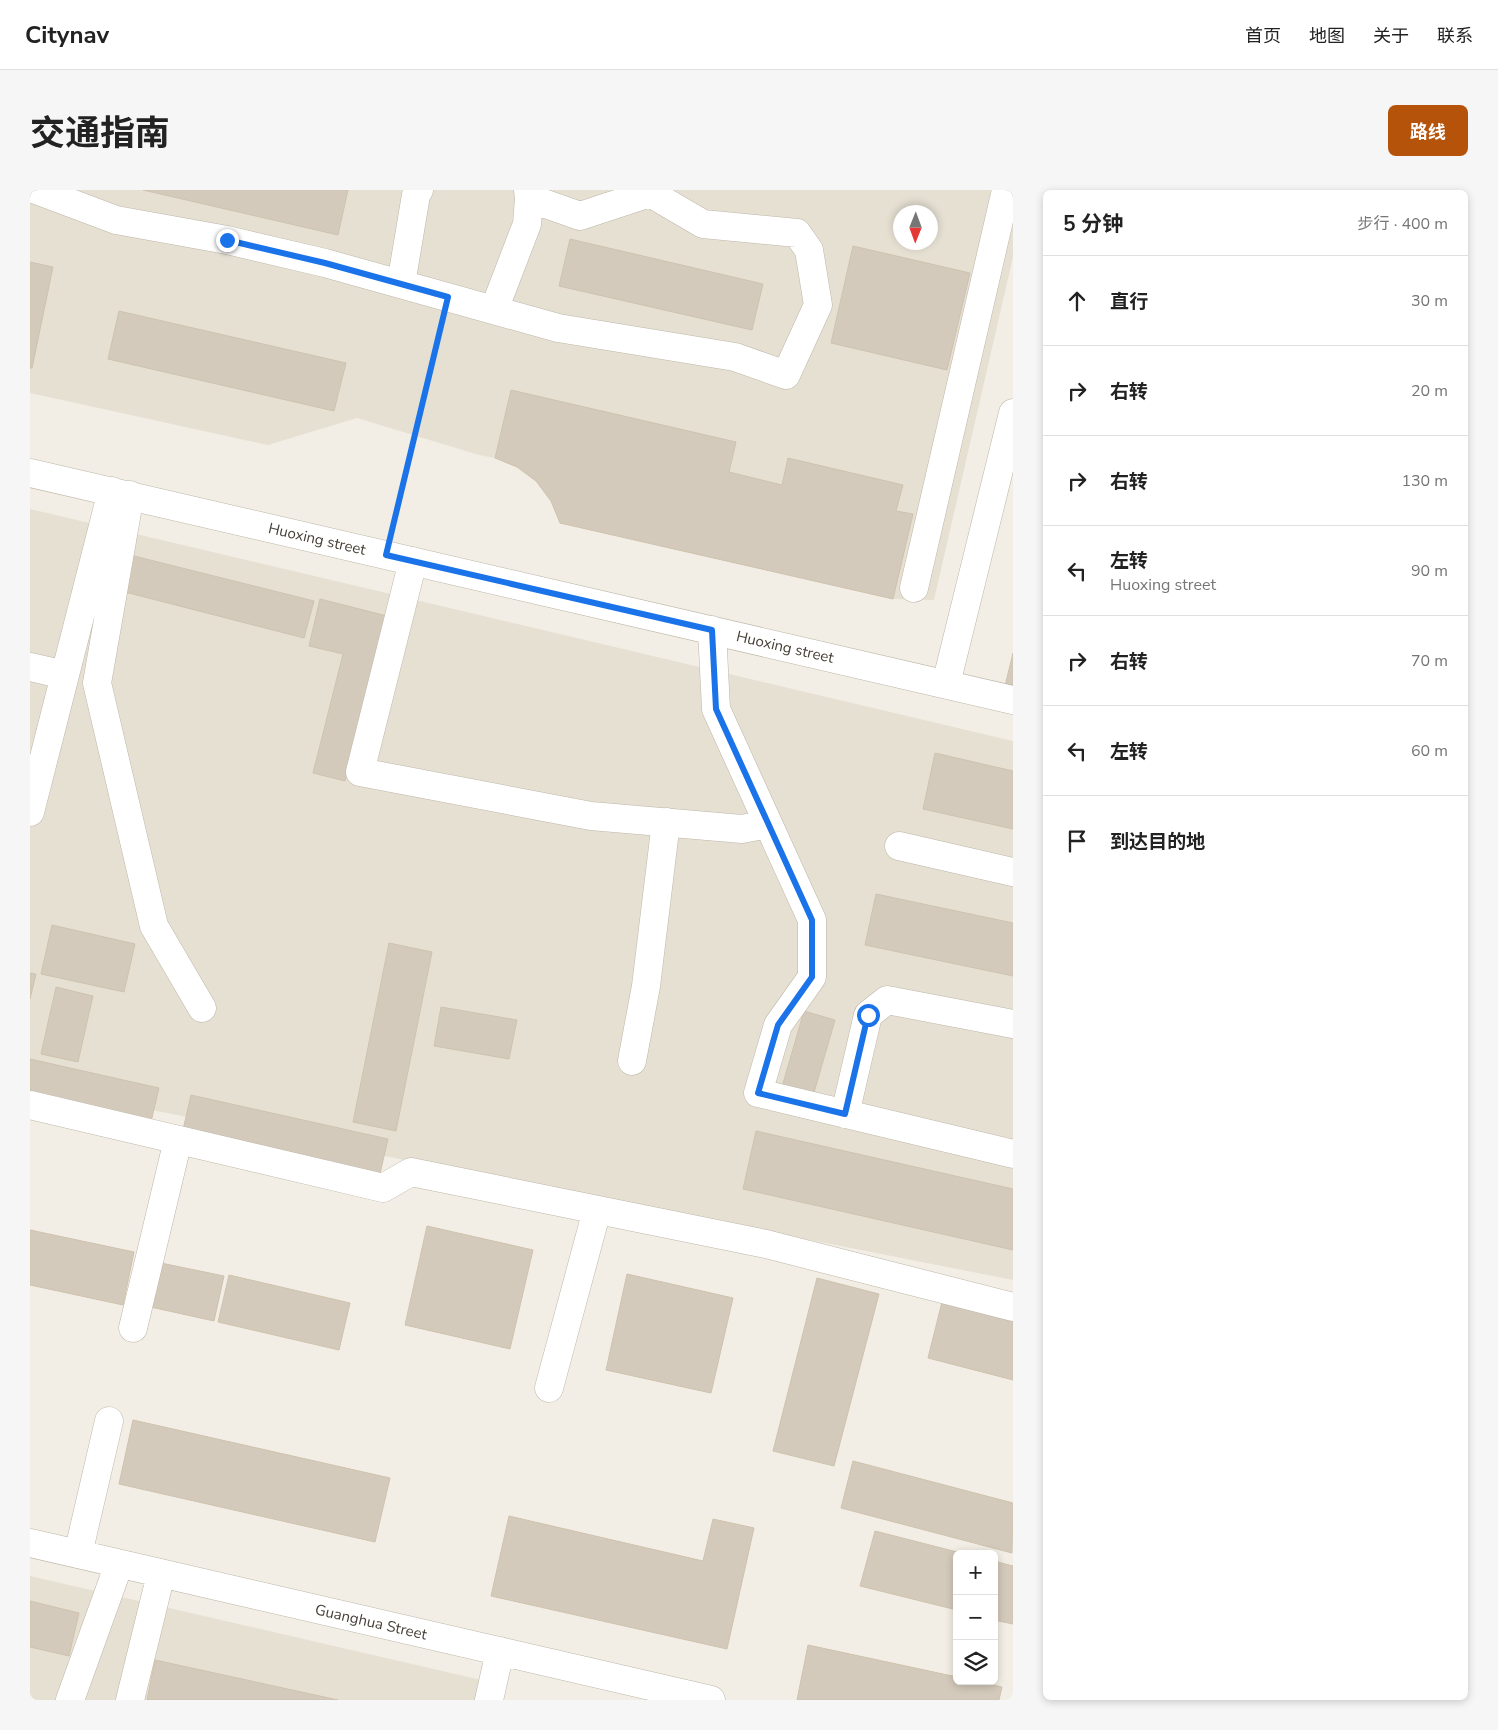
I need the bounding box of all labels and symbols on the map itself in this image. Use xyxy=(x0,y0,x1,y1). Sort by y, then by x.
north arrow xyxy=(893,205,938,250)
route end xyxy=(216,229,239,252)
street label: Huoxing street xyxy=(266,518,368,560)
street label: Huoxing street xyxy=(734,626,836,668)
route start xyxy=(857,1004,880,1027)
street label: Guanghua Street xyxy=(313,1599,430,1645)

